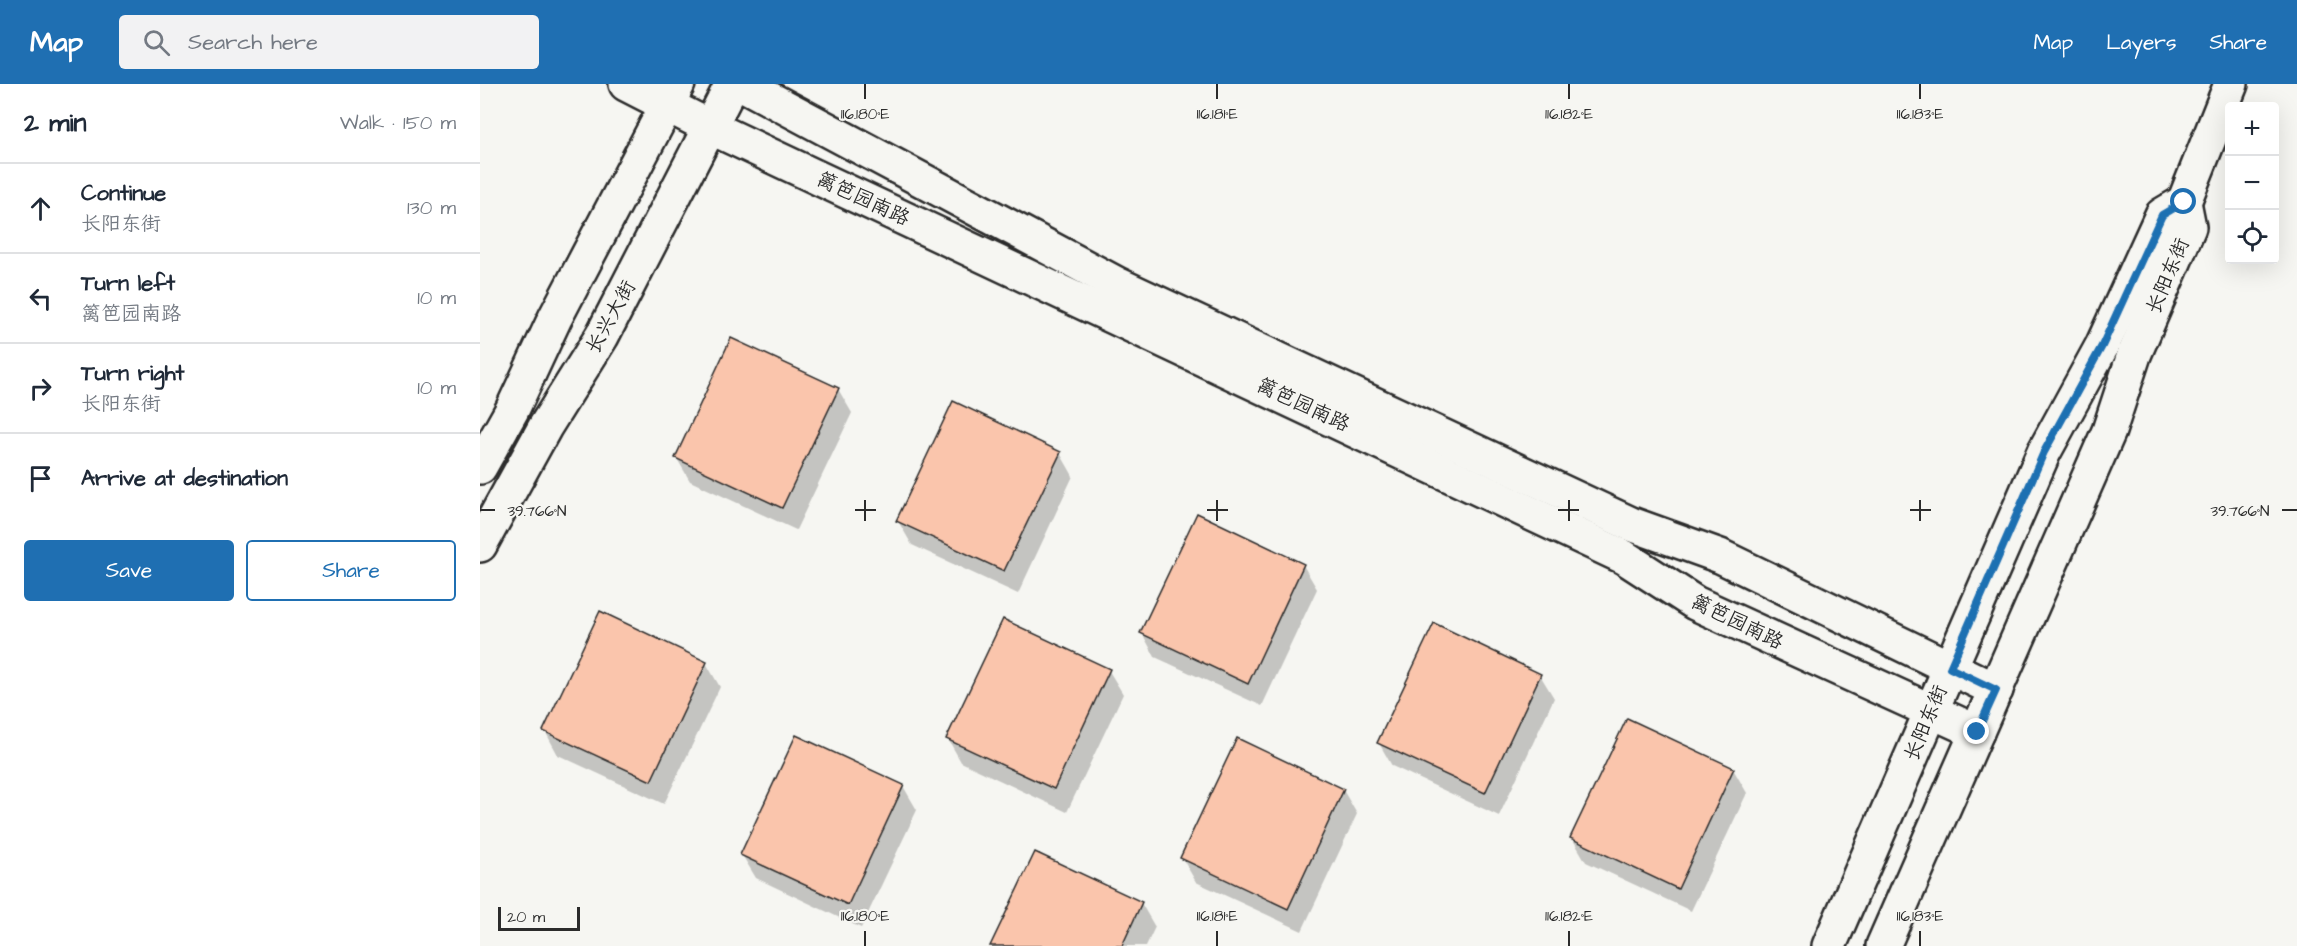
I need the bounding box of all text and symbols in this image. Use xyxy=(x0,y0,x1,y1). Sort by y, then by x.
search box xyxy=(119,15,539,69)
text: Map xyxy=(30,23,83,62)
icon: search xyxy=(140,26,173,59)
text: Search here xyxy=(188,27,318,58)
text: Map xyxy=(2033,28,2073,57)
text: Layers xyxy=(2106,28,2176,57)
text: Share xyxy=(2209,28,2267,57)
map controls xyxy=(2225,102,2279,264)
button: + xyxy=(2225,102,2279,156)
text: 116.180°E xyxy=(841,104,889,125)
text: 116.181°E xyxy=(1196,104,1238,125)
text: 116.182°E xyxy=(1545,104,1593,125)
text: 116.183°E xyxy=(1897,104,1944,125)
text: 2 min xyxy=(24,105,86,141)
text: Walk · 150 m xyxy=(340,109,456,137)
button: − xyxy=(2225,156,2279,210)
street label: 篱笆园南路 xyxy=(812,165,915,233)
text: Continue xyxy=(81,178,166,209)
route start xyxy=(2170,188,2196,214)
icon: ahead xyxy=(24,192,57,225)
text: 130 m xyxy=(407,194,456,222)
text: 长阳东街 xyxy=(81,210,161,238)
button: locate xyxy=(2225,210,2279,264)
street label: 长阳东街 xyxy=(2139,234,2197,318)
text: Turn left xyxy=(81,268,175,299)
street label: 长兴大街 xyxy=(579,275,643,359)
icon: left xyxy=(24,282,57,315)
text: 10 m xyxy=(417,284,456,312)
text: 篱笆园南路 xyxy=(81,300,181,328)
text: Turn right xyxy=(81,358,184,389)
street label: 篱笆园南路 xyxy=(1252,371,1355,439)
icon: right xyxy=(24,372,57,405)
text: 10 m xyxy=(417,374,456,402)
text: 长阳东街 xyxy=(81,390,161,418)
icon: arrive xyxy=(24,462,57,495)
text: Arrive at destination xyxy=(81,463,288,494)
text: 39.766°N xyxy=(507,501,567,522)
text: 39.766°N xyxy=(2210,501,2270,522)
button: Save xyxy=(24,540,234,601)
button: Share xyxy=(246,540,456,601)
street label: 篱笆园南路 xyxy=(1686,587,1789,657)
street label: 长阳东街 xyxy=(1897,681,1955,765)
route end xyxy=(1963,718,1989,744)
scale bar xyxy=(498,904,580,932)
text: 20 m xyxy=(507,906,545,928)
text: 116.180°E xyxy=(841,906,889,927)
text: 116.181°E xyxy=(1196,906,1238,927)
text: 116.182°E xyxy=(1545,906,1593,927)
text: 116.183°E xyxy=(1897,906,1944,927)

